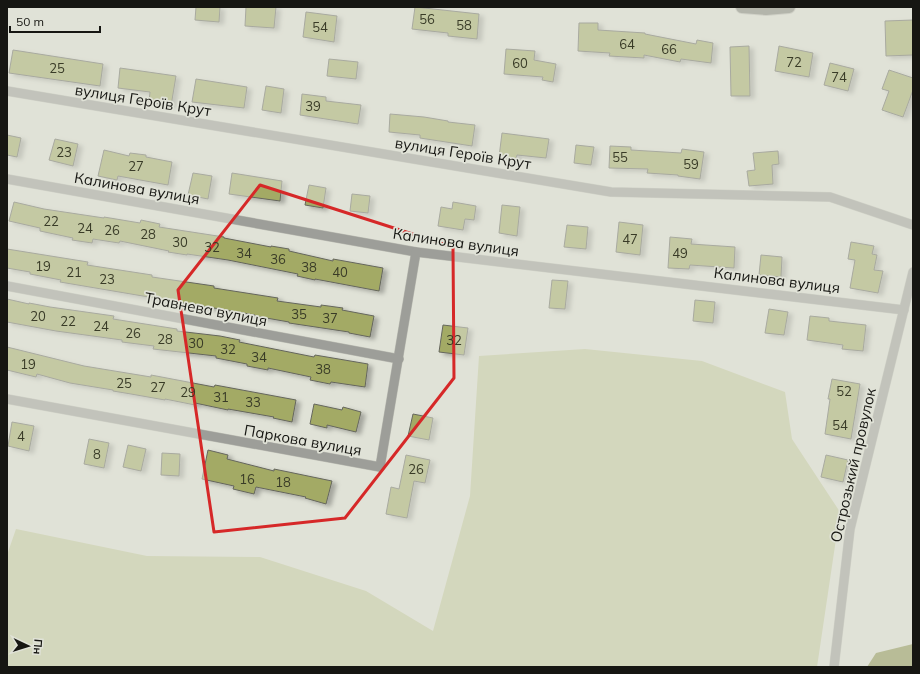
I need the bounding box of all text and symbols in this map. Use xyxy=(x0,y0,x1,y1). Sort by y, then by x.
scale bar xyxy=(10,8,100,34)
house number: 56 xyxy=(419,11,435,27)
text: 50 m xyxy=(16,14,44,29)
house number: 58 xyxy=(456,17,472,33)
house number: 54 xyxy=(312,19,328,35)
house number: 64 xyxy=(619,36,635,52)
house number: 66 xyxy=(661,41,677,57)
house number: 72 xyxy=(786,54,802,70)
house number: 60 xyxy=(512,55,528,71)
house number: 25 xyxy=(49,60,65,76)
house number: 74 xyxy=(831,69,847,85)
street label: вулиця Героїв Крут xyxy=(74,80,213,120)
house number: 39 xyxy=(305,98,321,114)
street label: вулиця Героїв Крут xyxy=(394,133,533,173)
house number: 23 xyxy=(56,144,72,160)
house number: 55 xyxy=(612,149,628,165)
house number: 59 xyxy=(683,156,699,172)
house number: 27 xyxy=(128,158,144,174)
street label: Калинова вулиця xyxy=(73,168,201,208)
house number: 22 xyxy=(43,213,59,229)
house number: 24 xyxy=(77,220,93,236)
house number: 26 xyxy=(104,222,120,238)
street label: Калинова вулиця xyxy=(392,224,520,260)
house number: 28 xyxy=(140,226,156,242)
house number: 47 xyxy=(622,231,638,247)
house number: 30 xyxy=(172,234,188,250)
house number: 32 xyxy=(204,239,220,255)
house number: 34 xyxy=(236,245,252,261)
house number: 49 xyxy=(672,245,688,261)
house number: 36 xyxy=(270,251,286,267)
house number: 19 xyxy=(35,258,51,274)
house number: 38 xyxy=(301,259,317,275)
street label: Калинова вулиця xyxy=(713,263,841,297)
house number: 21 xyxy=(66,264,82,280)
house number: 40 xyxy=(332,264,348,280)
house number: 23 xyxy=(99,271,115,287)
street label: Травнева вулиця xyxy=(143,288,269,330)
house number: 35 xyxy=(291,306,307,322)
house number: 20 xyxy=(30,308,46,324)
house number: 37 xyxy=(322,310,338,326)
house number: 22 xyxy=(60,313,76,329)
house number: 24 xyxy=(93,318,109,334)
house number: 26 xyxy=(125,325,141,341)
house number: 28 xyxy=(157,331,173,347)
house number: 32 xyxy=(446,332,462,348)
house number: 30 xyxy=(188,335,204,351)
house number: 32 xyxy=(220,341,236,357)
house number: 34 xyxy=(251,349,267,365)
house number: 19 xyxy=(20,356,36,372)
house number: 38 xyxy=(315,361,331,377)
house number: 25 xyxy=(116,375,132,391)
house number: 27 xyxy=(150,379,166,395)
house number: 52 xyxy=(836,383,852,399)
house number: 29 xyxy=(180,384,196,400)
street label: Острозький провулок xyxy=(826,385,880,544)
house number: 31 xyxy=(213,389,229,405)
house number: 33 xyxy=(245,394,261,410)
house number: 54 xyxy=(832,417,848,433)
street label: Паркова вулиця xyxy=(243,420,363,460)
house number: 4 xyxy=(17,428,25,444)
house number: 8 xyxy=(93,446,101,462)
house number: 26 xyxy=(408,461,424,477)
house number: 16 xyxy=(239,471,255,487)
house number: 18 xyxy=(275,474,291,490)
north arrow xyxy=(8,626,48,666)
text: Пн xyxy=(30,639,45,655)

